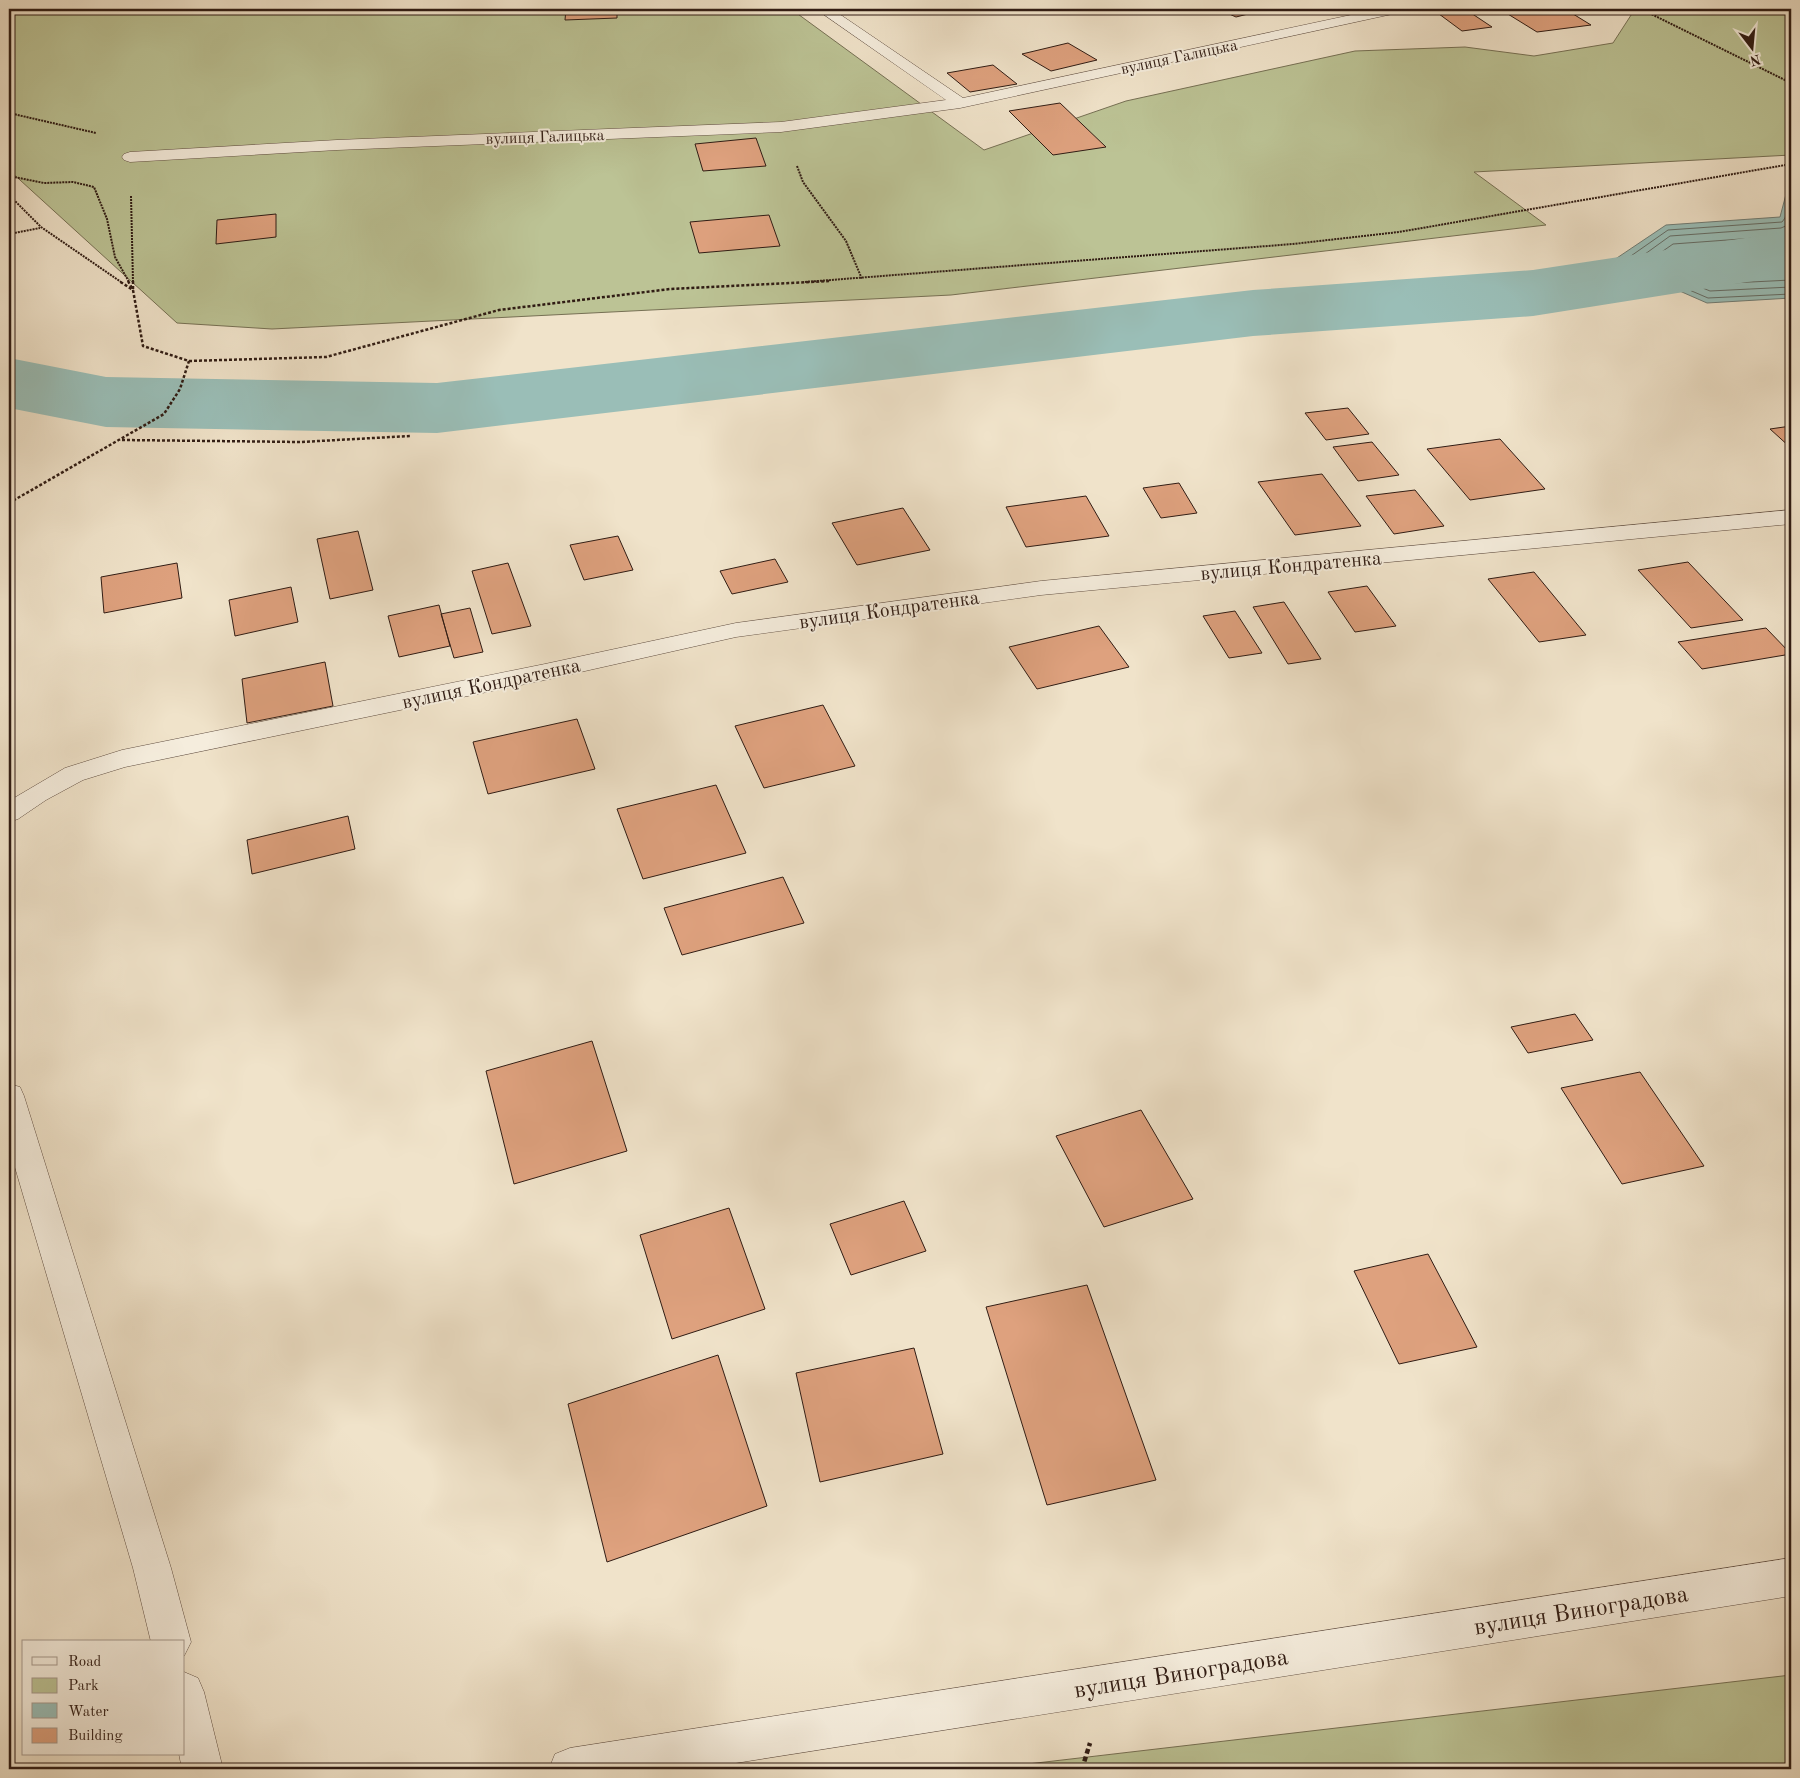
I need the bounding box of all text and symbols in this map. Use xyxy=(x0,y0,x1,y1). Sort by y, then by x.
north arrow xyxy=(1728,22,1778,72)
street label: вулиця Галицька xyxy=(1120,38,1239,78)
text: N xyxy=(1748,51,1762,68)
street label: вулиця Галицька xyxy=(485,128,605,148)
street label: вулиця Кондратенка xyxy=(1200,549,1383,585)
street label: вулиця Кондратенка xyxy=(798,588,981,634)
street label: вулиця Кондратенка xyxy=(400,656,583,714)
street label: вулиця Виноградова xyxy=(1472,1583,1690,1641)
legend xyxy=(22,1640,185,1756)
street label: вулиця Виноградова xyxy=(1072,1646,1290,1704)
text: Road xyxy=(68,1655,102,1670)
text: Park xyxy=(68,1679,99,1694)
text: Water xyxy=(68,1705,109,1720)
text: Building xyxy=(68,1729,123,1744)

